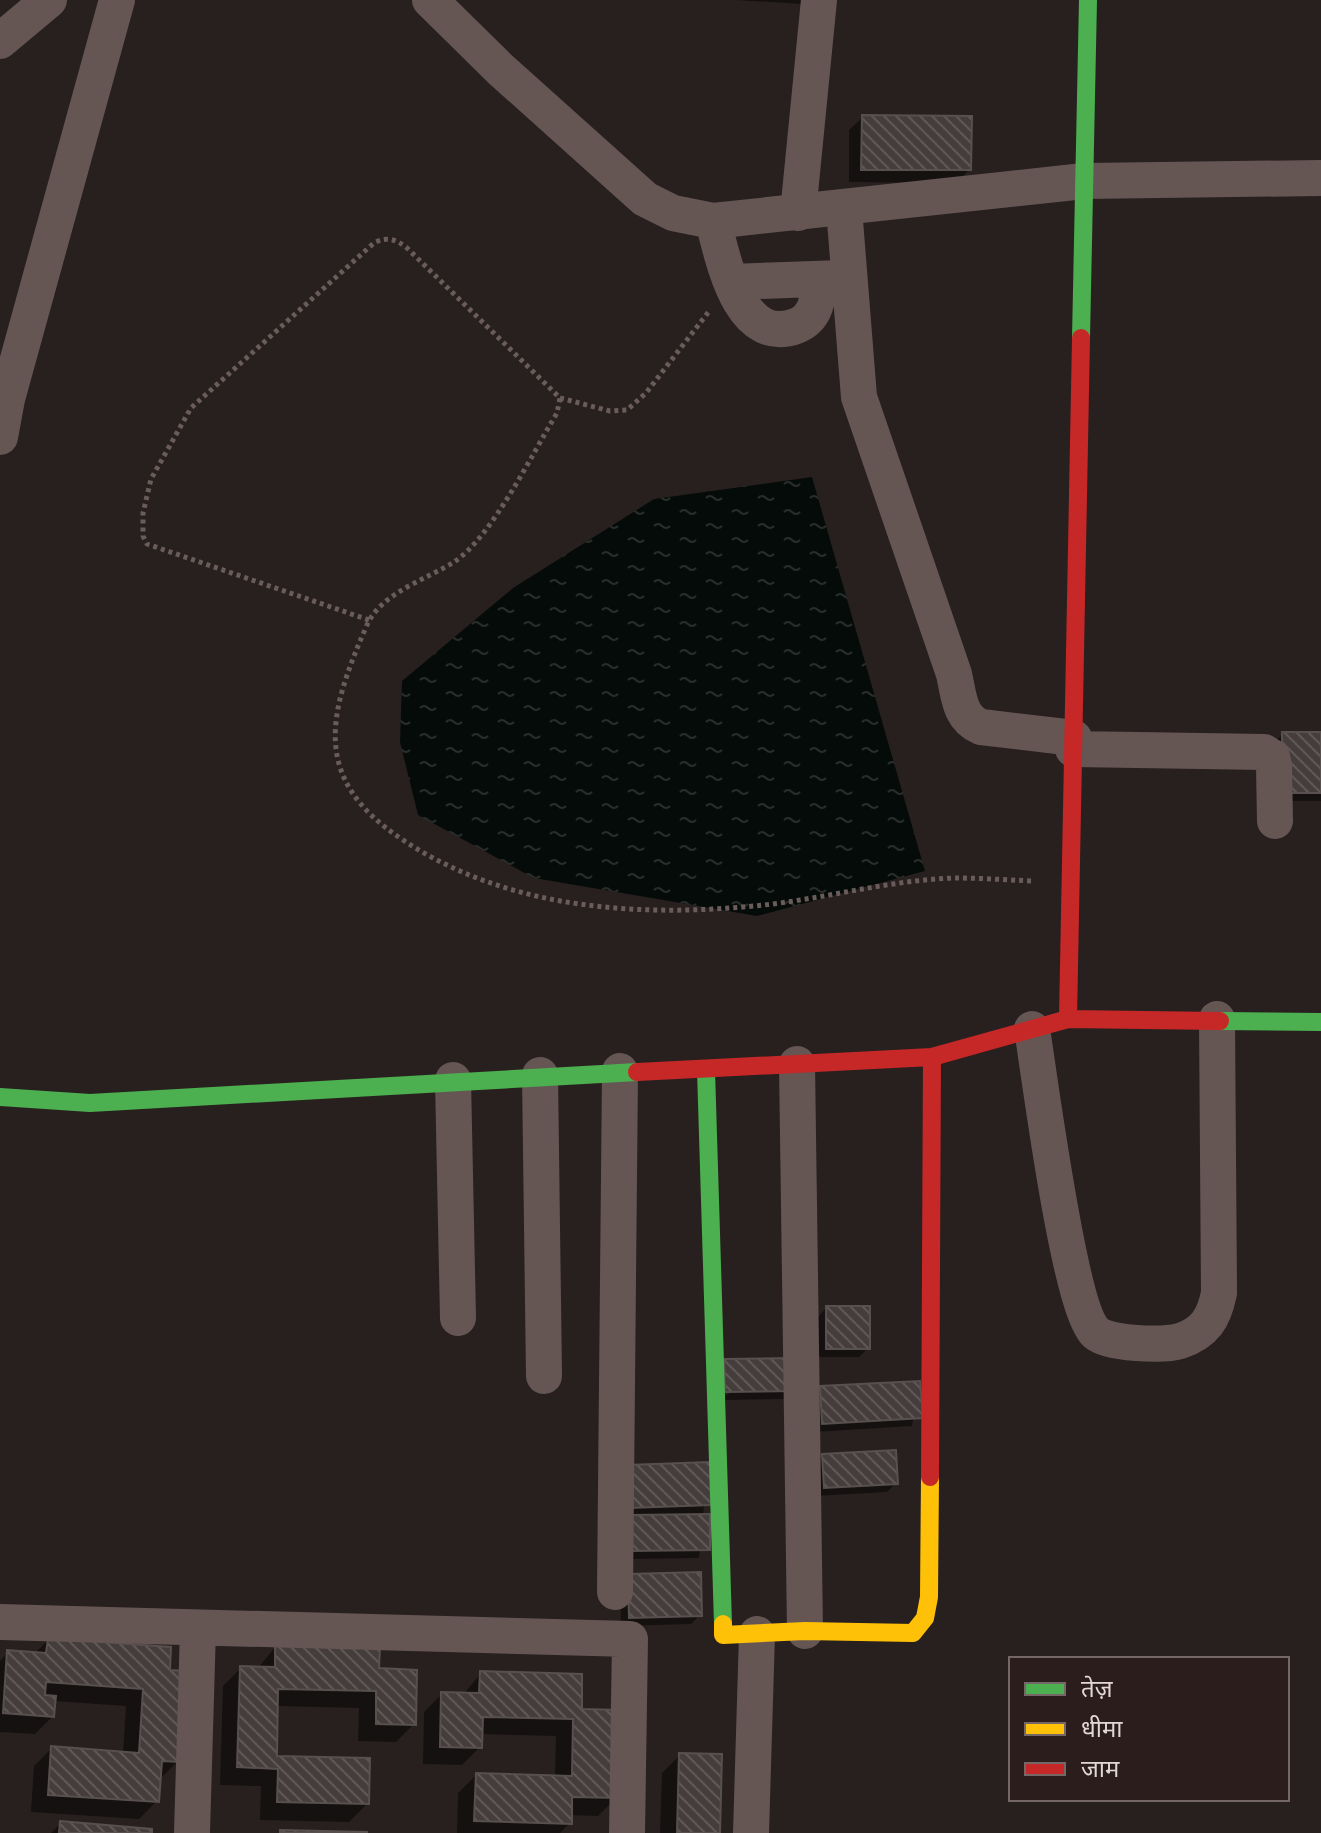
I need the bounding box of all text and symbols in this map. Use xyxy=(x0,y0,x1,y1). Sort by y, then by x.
legend xyxy=(1009,1657,1289,1801)
text: तेज़ xyxy=(1081,1673,1114,1704)
text: धीमा xyxy=(1081,1713,1123,1744)
text: जाम xyxy=(1081,1753,1120,1784)

